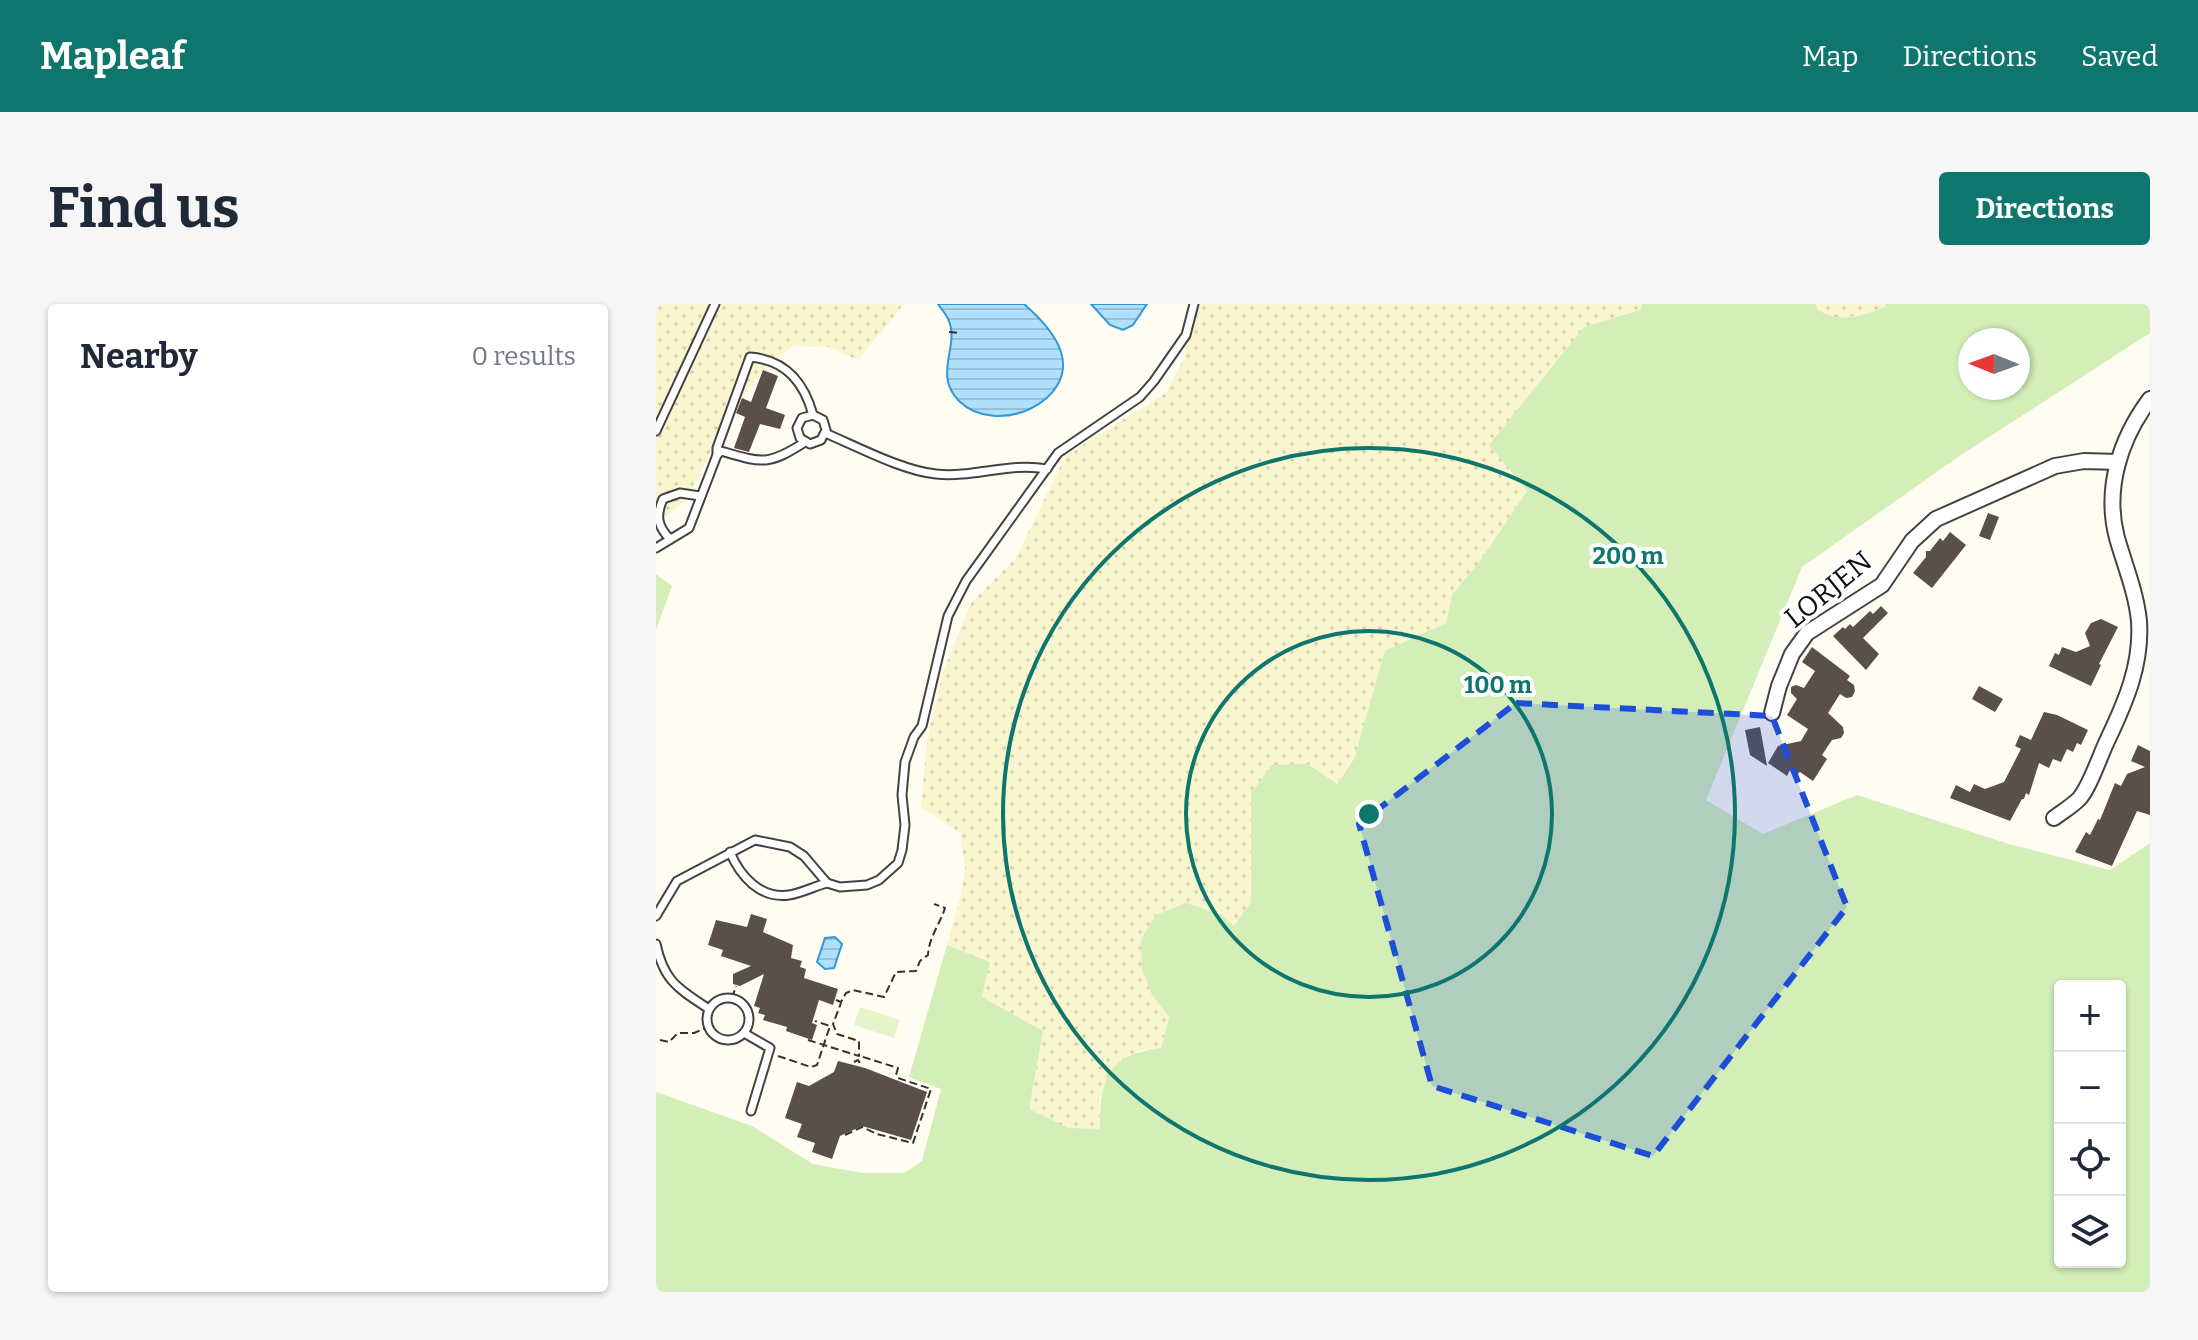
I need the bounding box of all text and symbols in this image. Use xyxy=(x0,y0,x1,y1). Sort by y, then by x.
text: Mapleaf xyxy=(40,33,185,79)
text: Map xyxy=(1802,40,1858,73)
text: Directions xyxy=(1902,40,2037,73)
text: Saved xyxy=(2081,40,2158,73)
button: Directions xyxy=(1939,172,2150,245)
text: Find us xyxy=(48,175,240,242)
north arrow xyxy=(1958,328,2030,400)
text: Nearby xyxy=(80,336,198,377)
text: 0 results xyxy=(471,341,576,372)
text: 200 m xyxy=(1592,542,1664,570)
street label: LORJEN xyxy=(1778,544,1878,634)
text: 100 m xyxy=(1464,671,1532,699)
centre of rings xyxy=(1355,800,1383,828)
map controls xyxy=(2054,980,2126,1268)
button: + xyxy=(2054,980,2126,1052)
button: − xyxy=(2054,1052,2126,1124)
button: locate xyxy=(2054,1124,2126,1196)
button: layers xyxy=(2054,1196,2126,1268)

